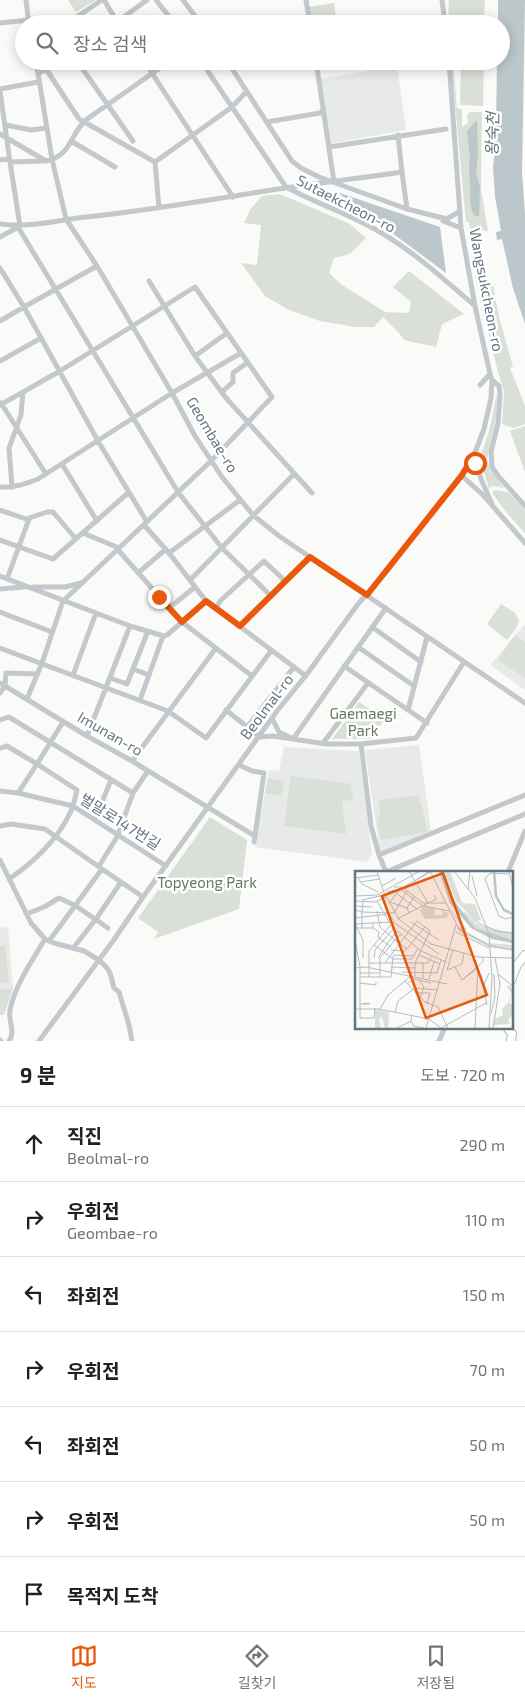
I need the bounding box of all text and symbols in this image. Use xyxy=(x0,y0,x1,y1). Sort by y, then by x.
search box xyxy=(15,15,510,70)
icon: search xyxy=(33,29,61,57)
text: 장소 검색 xyxy=(73,32,147,55)
water label: 왕숙천 xyxy=(482,109,501,156)
street label: Sutaekcheon-ro xyxy=(294,170,399,236)
street label: Wangsukcheon-ro xyxy=(466,227,508,353)
street label: Geombae-ro xyxy=(183,393,242,476)
route start xyxy=(464,452,487,475)
route end xyxy=(148,586,171,609)
street label: Beolmal-ro xyxy=(236,670,297,743)
park label: Gaemaegi Park xyxy=(329,704,397,739)
street label: Imunan-ro xyxy=(75,707,146,759)
street label: 벌말로147번길 xyxy=(77,789,164,853)
inset map xyxy=(355,871,512,1028)
park label: Topyeong Park xyxy=(157,873,257,891)
text: 9 분 xyxy=(20,1062,56,1087)
text: 도보 · 720 m xyxy=(420,1065,505,1084)
text: 직진 xyxy=(67,1124,102,1147)
icon: ahead xyxy=(20,1130,48,1158)
text: 290 m xyxy=(460,1135,505,1154)
text: Beolmal-ro xyxy=(67,1148,149,1167)
text: 우회전 xyxy=(67,1199,119,1222)
icon: right xyxy=(20,1205,48,1233)
text: 110 m xyxy=(465,1210,505,1229)
text: Geombae-ro xyxy=(67,1223,158,1242)
icon: left xyxy=(20,1280,48,1308)
text: 좌회전 xyxy=(67,1284,119,1307)
text: 150 m xyxy=(463,1285,505,1304)
icon: right xyxy=(20,1355,48,1383)
text: 우회전 xyxy=(67,1359,119,1382)
text: 70 m xyxy=(470,1360,505,1379)
icon: left xyxy=(20,1430,48,1458)
text: 좌회전 xyxy=(67,1434,119,1457)
text: 50 m xyxy=(469,1435,505,1454)
icon: right xyxy=(20,1505,48,1533)
text: 우회전 xyxy=(67,1509,119,1532)
text: 50 m xyxy=(469,1510,505,1529)
icon: arrive xyxy=(20,1580,48,1608)
text: 목적지 도착 xyxy=(67,1584,159,1607)
tab: 지도 xyxy=(70,1642,98,1692)
tab: 길찾기 xyxy=(238,1642,277,1692)
tab: 저장됨 xyxy=(416,1642,455,1692)

